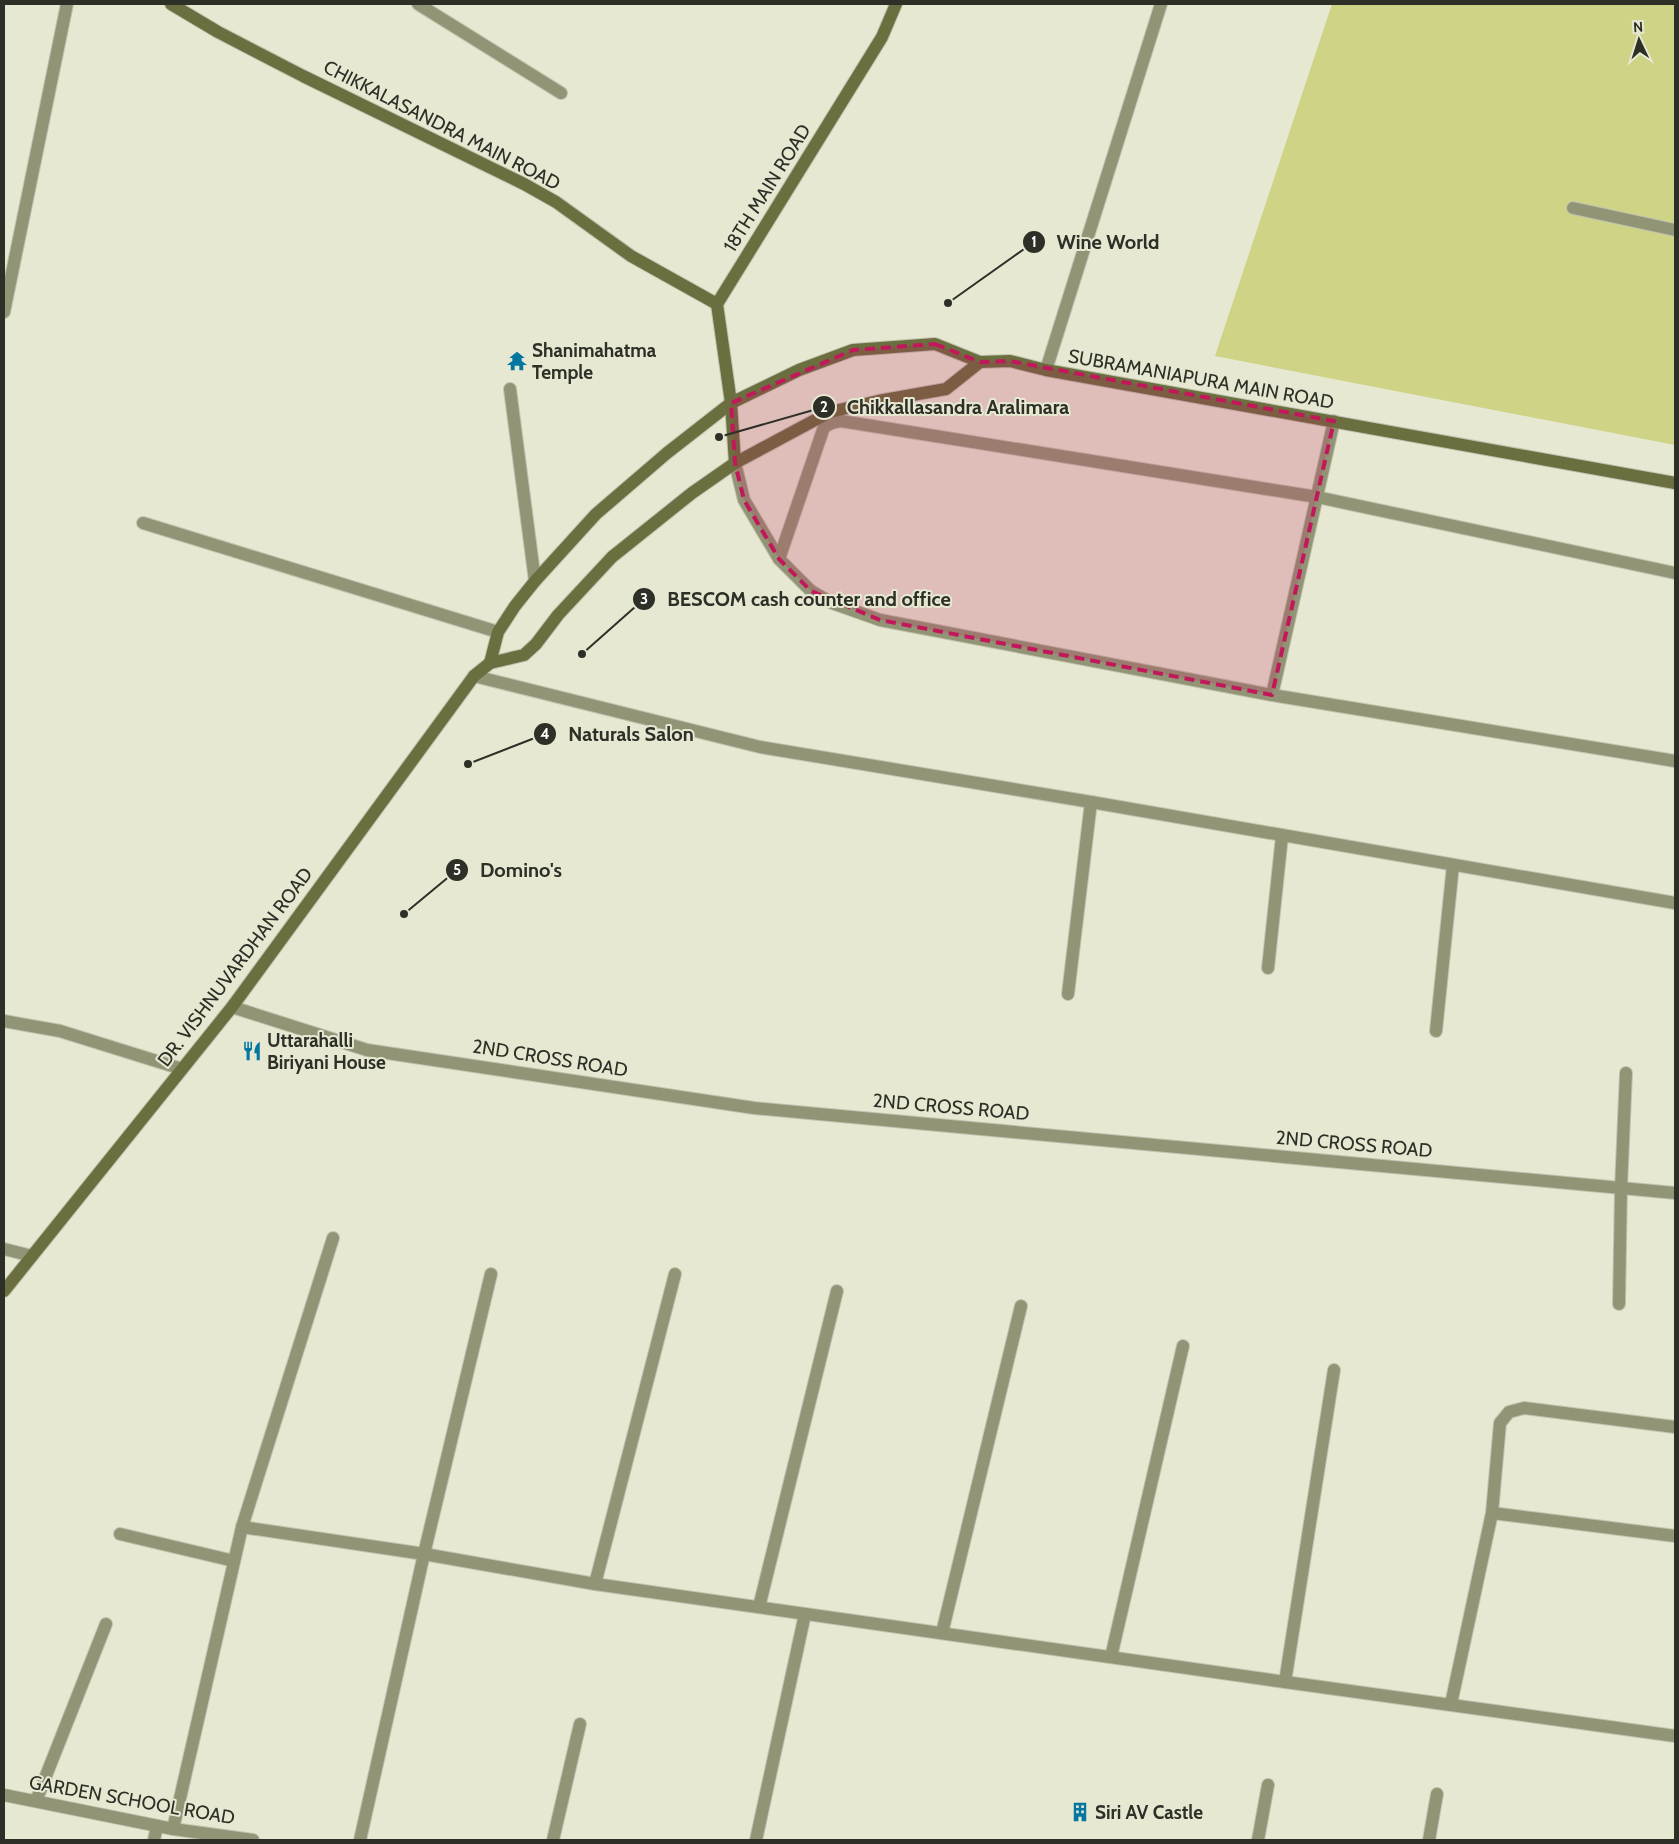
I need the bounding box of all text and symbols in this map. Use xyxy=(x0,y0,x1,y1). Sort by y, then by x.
north arrow xyxy=(1614,15,1664,65)
text: N xyxy=(1633,18,1644,36)
street label: CHIKKALASANDRA MAIN ROAD xyxy=(320,55,564,195)
street label: 18TH MAIN ROAD xyxy=(718,120,816,256)
callout: Wine World xyxy=(1021,224,1169,259)
text: Wine World xyxy=(1057,230,1159,254)
text: 1 xyxy=(1031,233,1037,251)
place label: Shanimahatma Temple xyxy=(532,339,657,384)
street label: SUBRAMANIAPURA MAIN ROAD xyxy=(1066,344,1336,414)
temple icon: Shanimahatma Temple xyxy=(506,350,528,372)
callout: Chikkallasandra Aralimara xyxy=(812,389,1079,424)
text: Chikkallasandra Aralimara xyxy=(847,395,1069,419)
text: 2 xyxy=(820,398,828,416)
callout: BESCOM cash counter and office xyxy=(632,581,960,616)
text: BESCOM cash counter and office xyxy=(667,587,951,611)
text: 3 xyxy=(640,590,648,608)
callout: Naturals Salon xyxy=(533,716,703,751)
text: Naturals Salon xyxy=(568,722,694,746)
text: 4 xyxy=(540,725,550,743)
callout: Domino's xyxy=(445,852,572,887)
text: Domino's xyxy=(480,858,562,882)
text: 5 xyxy=(453,861,461,879)
street label: DR. VISHNUVARDHAN ROAD xyxy=(153,863,318,1071)
place label: Uttarahalli Biriyani House xyxy=(267,1029,386,1074)
street label: 2ND CROSS ROAD xyxy=(471,1034,630,1082)
restaurant icon: Uttarahalli Biriyani House xyxy=(241,1040,263,1062)
street label: 2ND CROSS ROAD xyxy=(872,1089,1030,1125)
street label: 2ND CROSS ROAD xyxy=(1275,1126,1433,1162)
street label: GARDEN SCHOOL ROAD xyxy=(27,1771,237,1829)
building icon: Siri AV Castle xyxy=(1069,1801,1091,1823)
place label: Siri AV Castle xyxy=(1095,1801,1203,1824)

